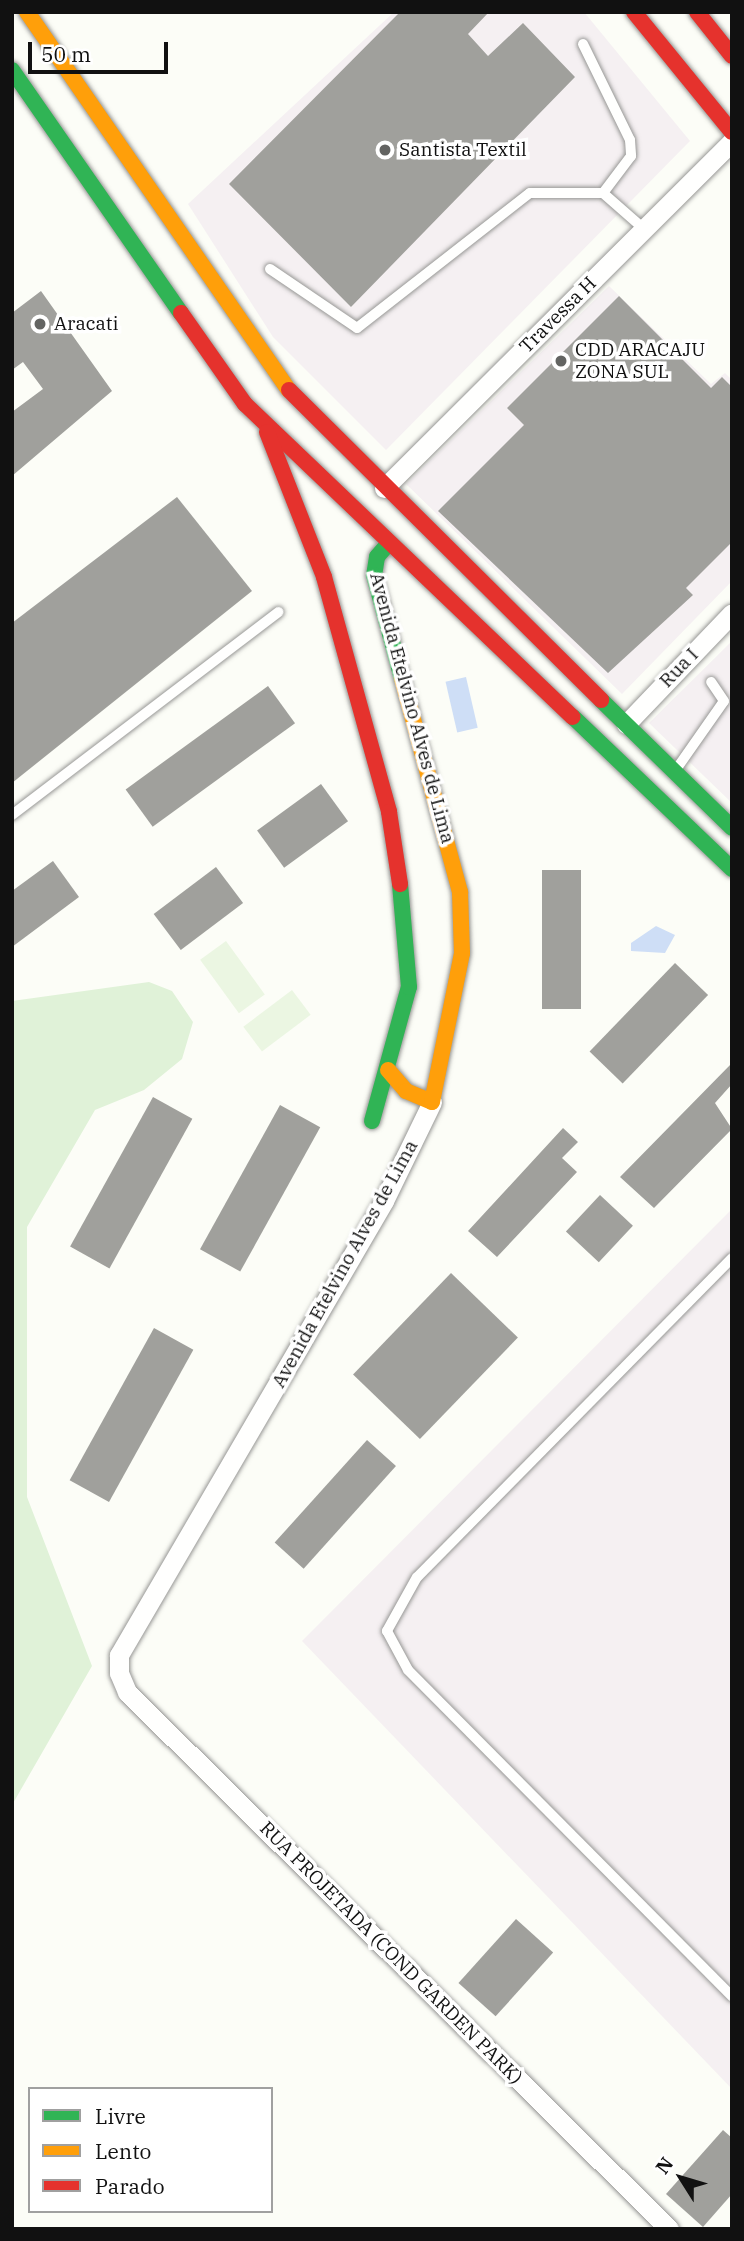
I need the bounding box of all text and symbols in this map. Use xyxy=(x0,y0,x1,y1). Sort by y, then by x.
scale bar xyxy=(32,28,172,72)
text: 50 m xyxy=(41,40,91,68)
place label: Santista Textil xyxy=(399,139,527,161)
marker: Santista Textil xyxy=(377,142,393,158)
street label: Travessa H xyxy=(515,272,601,358)
place label: Aracati xyxy=(54,313,118,335)
marker: Aracati xyxy=(32,316,48,332)
place label: CDD ARACAJU ZONA SUL xyxy=(575,339,705,383)
marker: CDD ARACAJU ZONA SUL xyxy=(553,353,569,369)
street label: Avenida Etelvino Alves de Lima xyxy=(365,570,459,846)
street label: Rua I xyxy=(655,644,703,692)
street label: Avenida Etelvino Alves de Lima xyxy=(267,1136,423,1392)
street label: RUA PROJETADA (COND GARDEN PARK) xyxy=(255,1817,527,2089)
legend xyxy=(28,2087,273,2213)
text: Livre xyxy=(95,2102,146,2130)
text: Lento xyxy=(95,2137,151,2165)
north arrow xyxy=(646,2143,716,2213)
text: N xyxy=(650,2152,678,2179)
text: Parado xyxy=(95,2172,165,2200)

